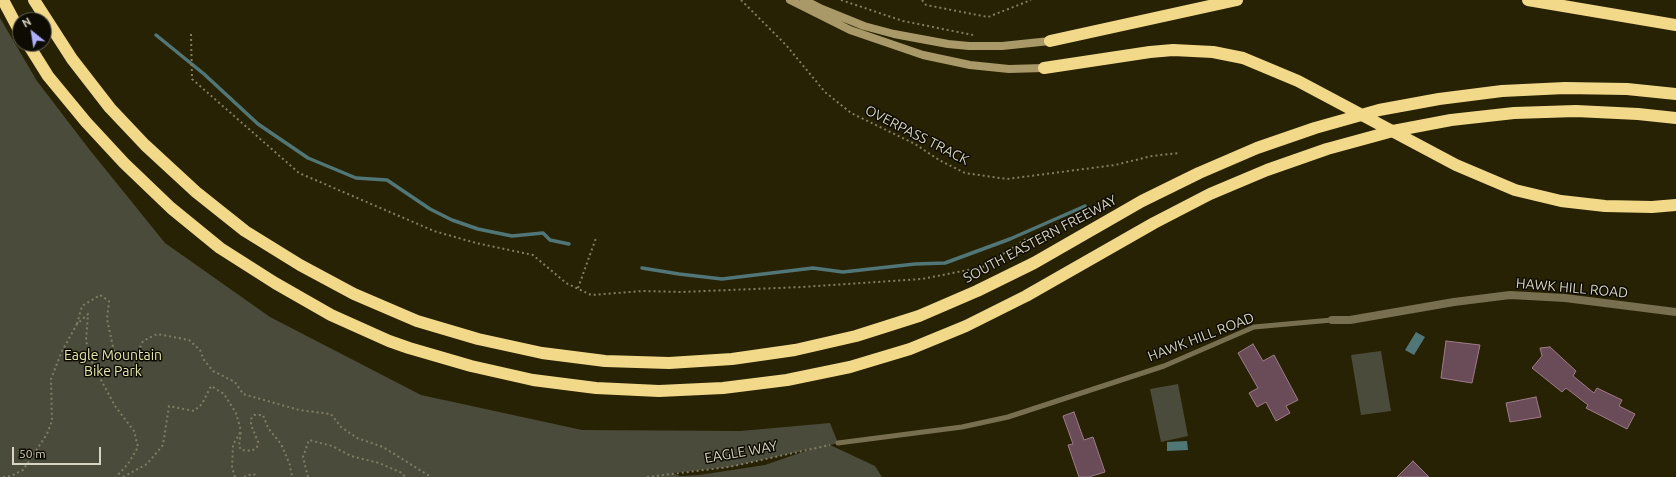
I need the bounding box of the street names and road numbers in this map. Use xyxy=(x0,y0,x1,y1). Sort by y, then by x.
street label: OVERPASS TRACK xyxy=(862,102,972,168)
street label: SOUTH EASTERN FREEWAY xyxy=(960,191,1120,287)
street label: HAWK HILL ROAD xyxy=(1515,275,1629,301)
street label: HAWK HILL ROAD xyxy=(1145,309,1257,365)
street label: EAGLE WAY xyxy=(703,437,779,467)

